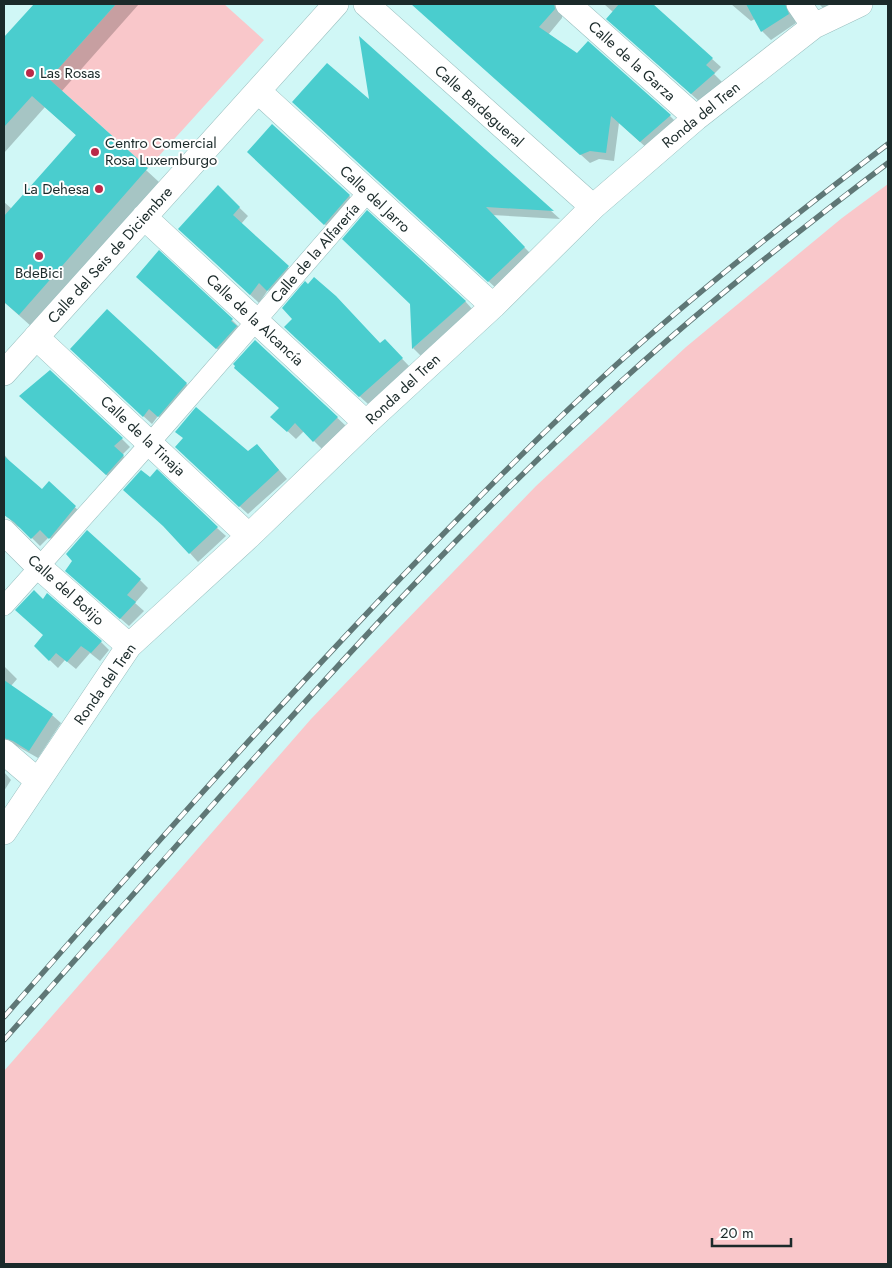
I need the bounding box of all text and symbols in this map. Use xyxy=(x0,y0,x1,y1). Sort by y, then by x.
street label: Calle de la Garza xyxy=(583,16,681,106)
street label: Calle Bardegueral xyxy=(429,60,529,152)
place label: Las Rosas xyxy=(40,62,100,84)
marker: Las Rosas xyxy=(24,67,36,79)
street label: Ronda del Tren xyxy=(657,76,745,154)
place label: Centro Comercial Rosa Luxemburgo xyxy=(105,132,217,171)
marker: Centro Comercial Rosa Luxemburgo xyxy=(89,146,101,158)
street label: Calle del Jarro xyxy=(335,160,415,238)
place label: La Dehesa xyxy=(24,178,89,200)
street label: Calle del Seis de Diciembre xyxy=(42,181,178,328)
marker: La Dehesa xyxy=(93,183,105,195)
street label: Calle de la Alfarería xyxy=(265,198,365,308)
marker: BdeBici xyxy=(33,250,45,262)
place label: BdeBici xyxy=(15,262,63,284)
street label: Calle de la Alcancía xyxy=(201,269,309,371)
street label: Ronda del Tren xyxy=(361,348,445,430)
street label: Calle de la Tinaja xyxy=(95,391,191,481)
street label: Calle del Botijo xyxy=(23,549,109,631)
street label: Ronda del Tren xyxy=(69,639,141,729)
scale bar xyxy=(712,1216,791,1248)
text: 20 m xyxy=(720,1222,754,1244)

